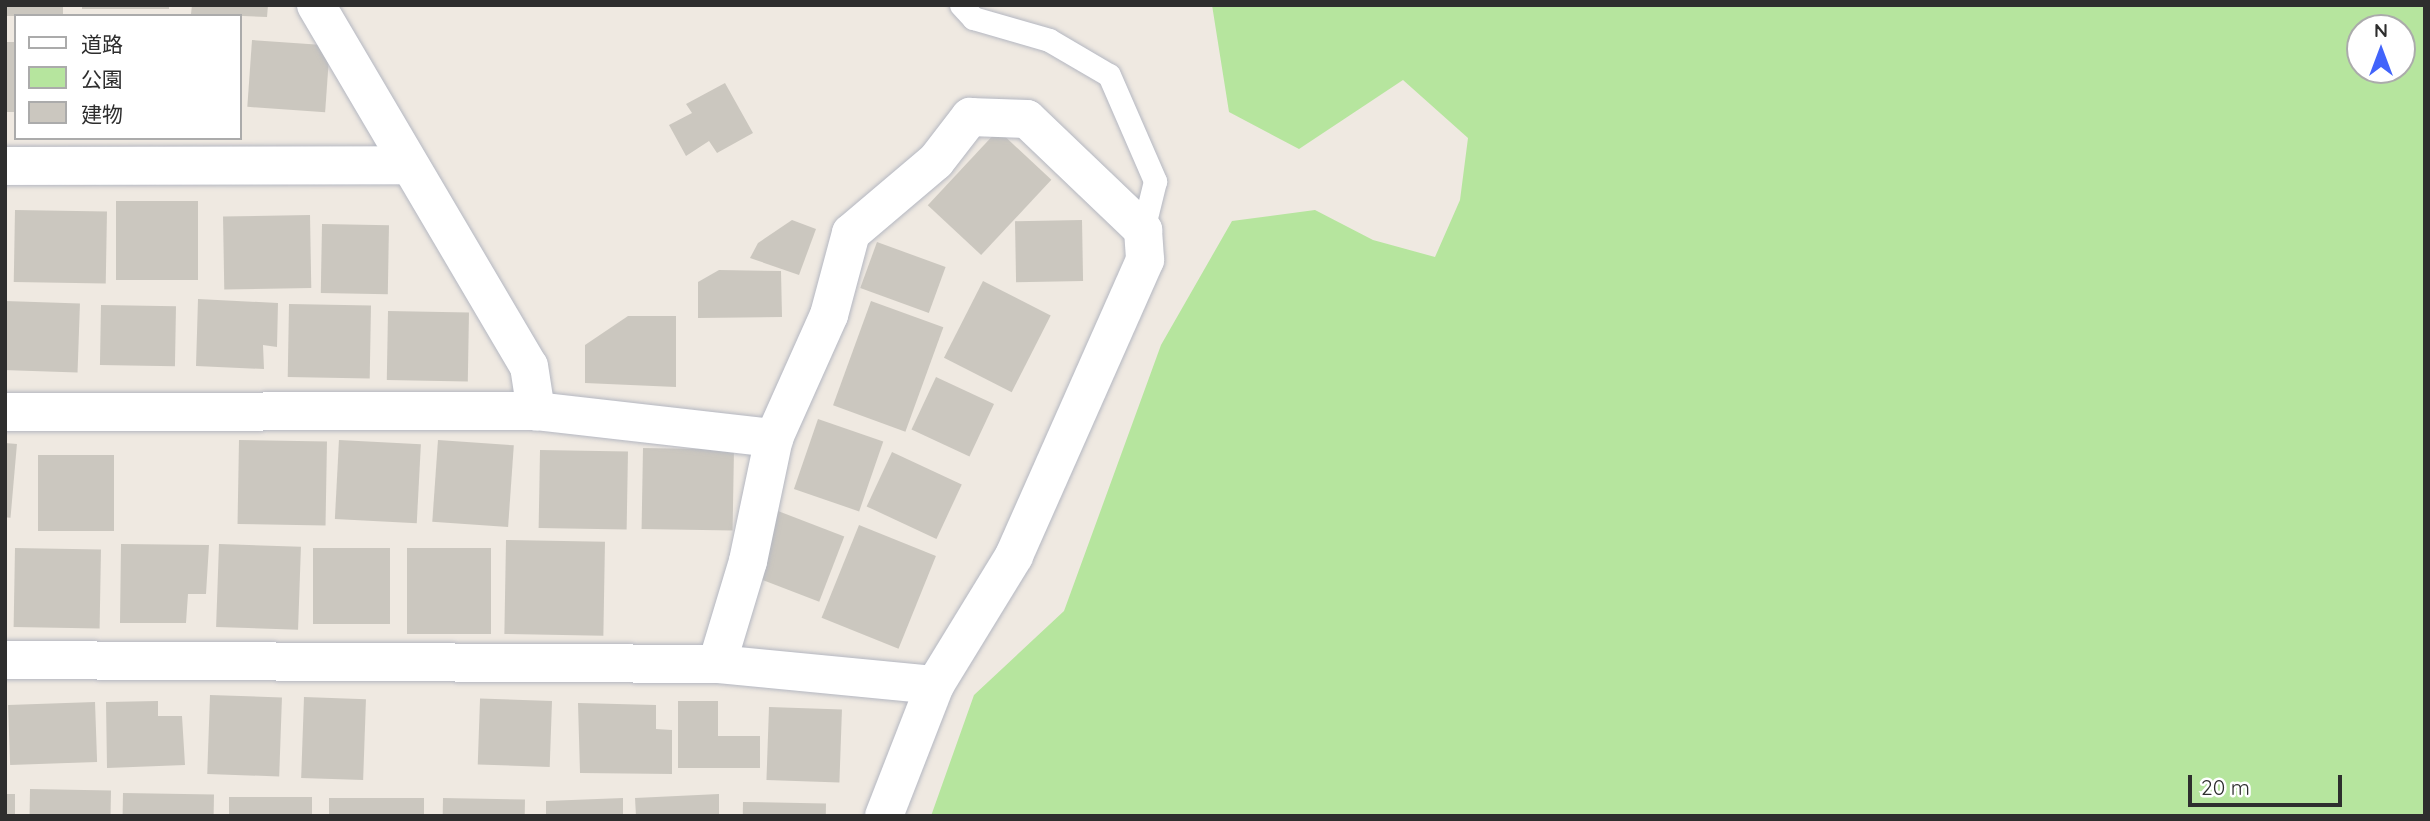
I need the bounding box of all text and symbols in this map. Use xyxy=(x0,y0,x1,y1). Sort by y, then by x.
legend xyxy=(14,14,242,140)
north arrow xyxy=(2346,14,2416,84)
text: N xyxy=(2374,18,2388,42)
text: 道路 xyxy=(81,31,123,57)
text: 公園 xyxy=(81,66,123,92)
text: 建物 xyxy=(81,101,123,127)
scale bar xyxy=(2192,762,2346,806)
text: 20 m xyxy=(2201,774,2250,800)

